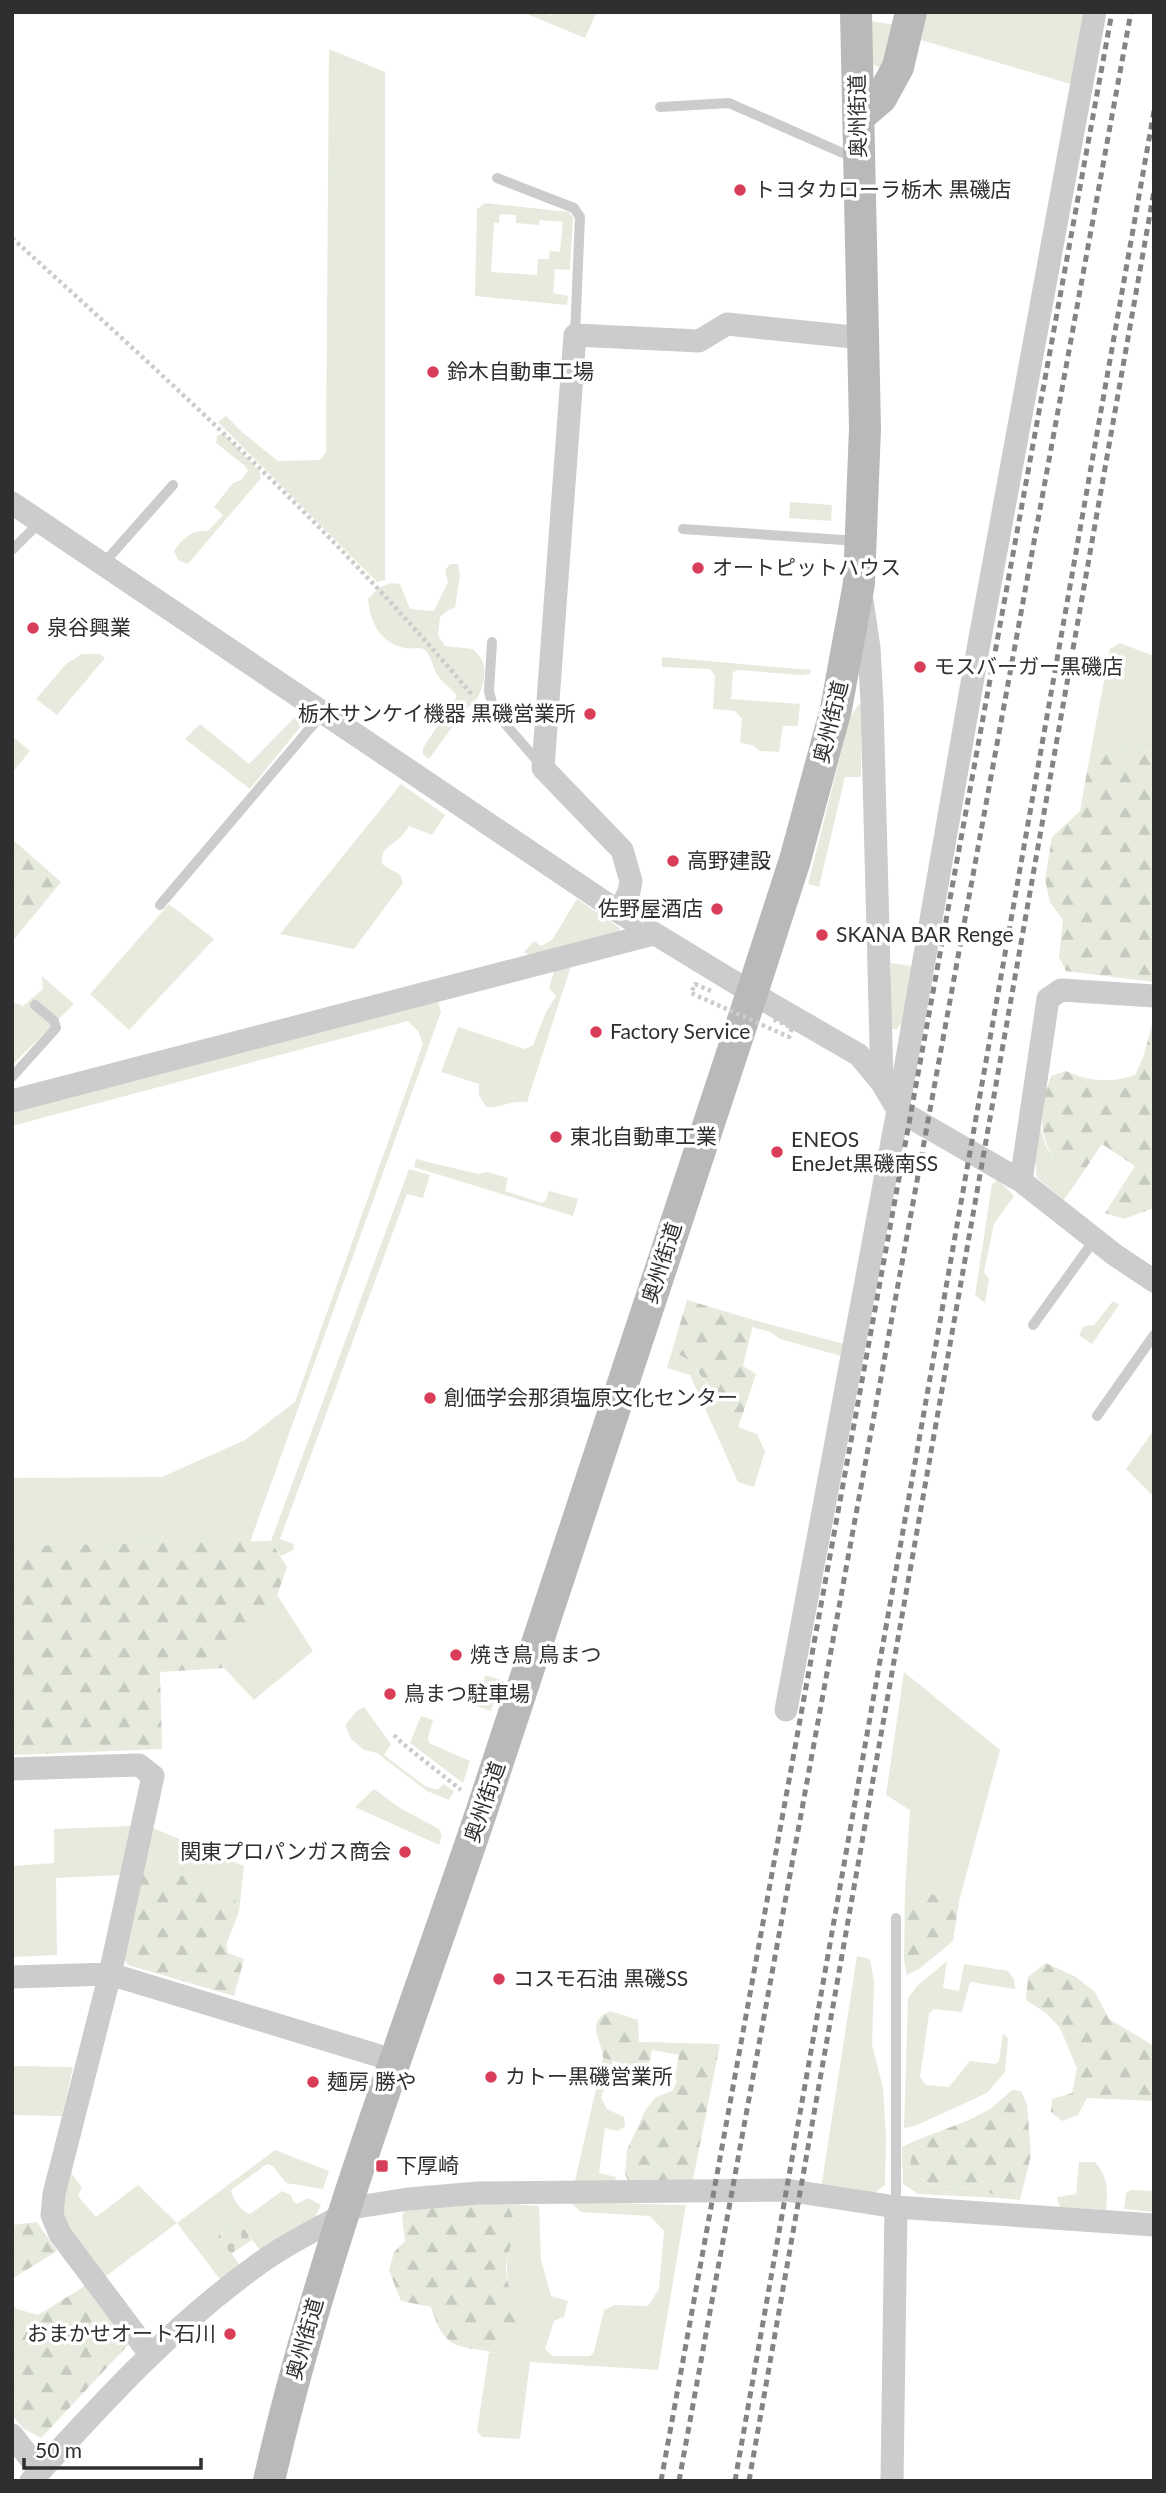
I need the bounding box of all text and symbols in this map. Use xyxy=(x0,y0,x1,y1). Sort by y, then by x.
street label: 奥州街道 xyxy=(843,74,870,158)
place label: トヨタカローラ栃木 黒磯店 xyxy=(754,176,1011,201)
marker: トヨタカローラ栃木 黒磯店 xyxy=(732,182,748,198)
place label: 鈴木自動車工場 xyxy=(447,358,594,383)
marker: 鈴木自動車工場 xyxy=(425,364,441,380)
place label: オートピットハウス xyxy=(712,554,901,579)
marker: オートピットハウス xyxy=(690,560,706,576)
place label: 泉谷興業 xyxy=(47,614,131,639)
marker: 泉谷興業 xyxy=(25,620,41,636)
place label: モスバーガー黒磯店 xyxy=(934,653,1123,678)
marker: モスバーガー黒磯店 xyxy=(912,659,928,675)
street label: 奥州街道 xyxy=(807,678,852,765)
place label: 栃木サンケイ機器 黒磯営業所 xyxy=(298,700,576,725)
marker: 栃木サンケイ機器 黒磯営業所 xyxy=(582,706,598,722)
place label: 高野建設 xyxy=(687,847,771,872)
marker: 高野建設 xyxy=(665,853,681,869)
place label: 佐野屋酒店 xyxy=(598,895,703,920)
marker: 佐野屋酒店 xyxy=(709,901,725,917)
place label: SKANA BAR Renge xyxy=(836,921,1014,946)
marker: SKANA BAR Renge xyxy=(814,927,830,943)
place label: Factory Service xyxy=(610,1018,750,1043)
marker: Factory Service xyxy=(588,1024,604,1040)
place label: 東北自動車工業 xyxy=(570,1123,717,1148)
place label: ENEOS EneJet黒磯南SS xyxy=(791,1126,938,1175)
marker: 東北自動車工業 xyxy=(548,1129,564,1145)
marker: ENEOS EneJet黒磯南SS xyxy=(769,1144,785,1160)
street label: 奥州街道 xyxy=(636,1219,685,1306)
place label: 創価学会那須塩原文化センター xyxy=(444,1384,738,1409)
marker: 創価学会那須塩原文化センター xyxy=(422,1390,438,1406)
place label: 焼き鳥 鳥まつ xyxy=(470,1641,601,1666)
marker: 焼き鳥 鳥まつ xyxy=(448,1647,464,1663)
place label: 鳥まつ駐車場 xyxy=(404,1680,530,1705)
marker: 鳥まつ駐車場 xyxy=(382,1686,398,1702)
street label: 奥州街道 xyxy=(458,1758,509,1845)
place label: 関東プロパンガス商会 xyxy=(180,1838,391,1863)
marker: 関東プロパンガス商会 xyxy=(397,1844,413,1860)
place label: コスモ石油 黒磯SS xyxy=(513,1965,688,1990)
marker: コスモ石油 黒磯SS xyxy=(491,1971,507,1987)
place label: カトー黒磯営業所 xyxy=(505,2063,673,2088)
place label: 麺房 勝や xyxy=(327,2068,416,2093)
marker: カトー黒磯営業所 xyxy=(483,2069,499,2085)
marker: 麺房 勝や xyxy=(305,2074,321,2090)
place label: 下厚崎 xyxy=(396,2152,459,2177)
marker: 下厚崎 xyxy=(374,2158,390,2174)
street label: 奥州街道 xyxy=(280,2295,327,2382)
place label: おまかせオート石川 xyxy=(27,2320,216,2345)
marker: おまかせオート石川 xyxy=(222,2326,238,2342)
scale bar xyxy=(24,2426,201,2470)
text: 50 m xyxy=(35,2437,82,2462)

